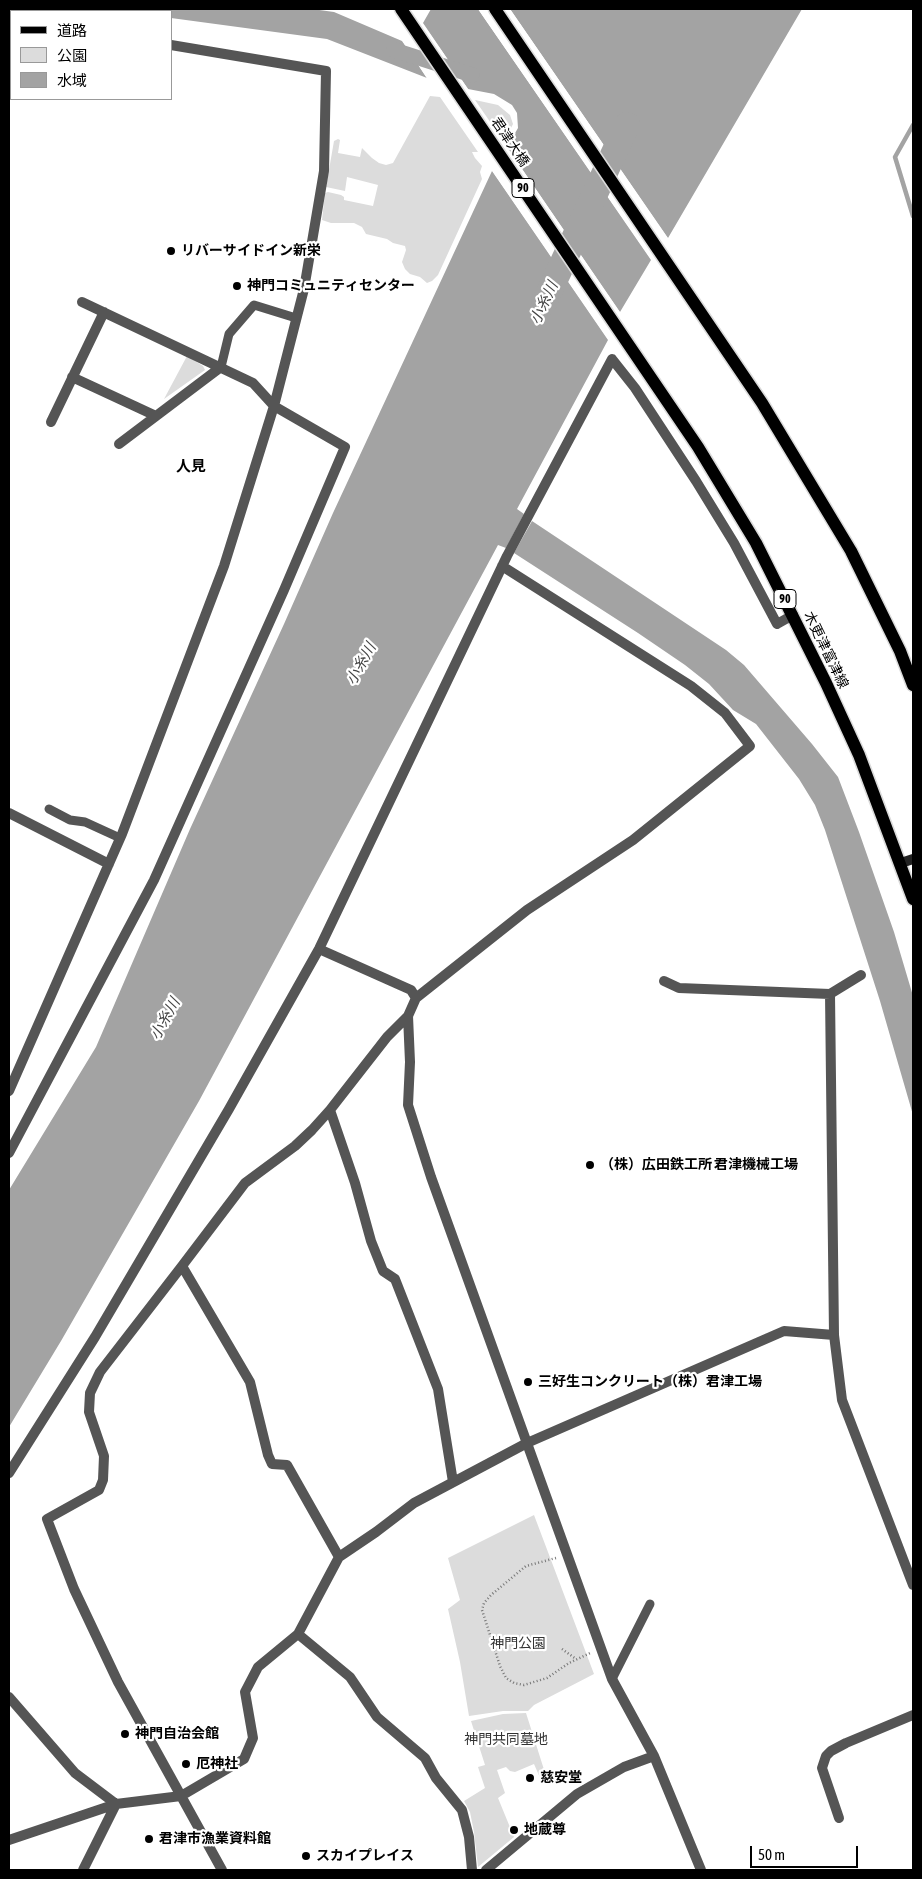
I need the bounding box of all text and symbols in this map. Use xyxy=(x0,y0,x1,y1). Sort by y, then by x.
legend xyxy=(10,10,172,100)
text: 道路 xyxy=(57,22,87,39)
text: 公園 xyxy=(57,47,87,64)
text: 水域 xyxy=(57,72,87,89)
street label: 君津大橋 xyxy=(487,114,533,170)
road number: 90 xyxy=(512,178,534,198)
place label: リバーサイドイン新栄 xyxy=(181,243,321,259)
marker: リバーサイドイン新栄 xyxy=(165,245,177,257)
place label: 神門コミュニティセンター xyxy=(247,278,415,294)
water label: 小糸川 xyxy=(526,279,562,327)
marker: 神門コミュニティセンター xyxy=(231,280,243,292)
district label: 人見 xyxy=(176,457,206,475)
road number: 90 xyxy=(774,590,796,608)
street label: 木更津富津線 xyxy=(800,609,852,691)
water label: 小糸川 xyxy=(342,640,380,688)
water label: 小糸川 xyxy=(146,995,184,1043)
place label: （株）広田鉄工所 君津機械工場 xyxy=(600,1157,798,1173)
marker: （株）広田鉄工所 君津機械工場 xyxy=(584,1159,596,1171)
place label: 三好生コンクリート（株）君津工場 xyxy=(538,1374,762,1390)
marker: 三好生コンクリート（株）君津工場 xyxy=(522,1376,534,1388)
park label: 神門公園 xyxy=(490,1636,546,1652)
place label: 神門自治会館 xyxy=(135,1726,219,1742)
marker: 神門自治会館 xyxy=(119,1728,131,1740)
park label: 神門共同墓地 xyxy=(464,1732,548,1748)
place label: 厄神社 xyxy=(196,1756,238,1772)
marker: 厄神社 xyxy=(180,1758,192,1770)
place label: 慈安堂 xyxy=(540,1770,582,1786)
marker: 慈安堂 xyxy=(524,1772,536,1784)
place label: 地蔵尊 xyxy=(524,1822,566,1838)
marker: 地蔵尊 xyxy=(508,1824,520,1836)
place label: 君津市漁業資料館 xyxy=(159,1831,271,1847)
marker: 君津市漁業資料館 xyxy=(143,1833,155,1845)
scale bar xyxy=(752,1836,860,1868)
text: 50 m xyxy=(758,1846,785,1863)
place label: スカイプレイス xyxy=(316,1848,414,1864)
marker: スカイプレイス xyxy=(300,1850,312,1862)

